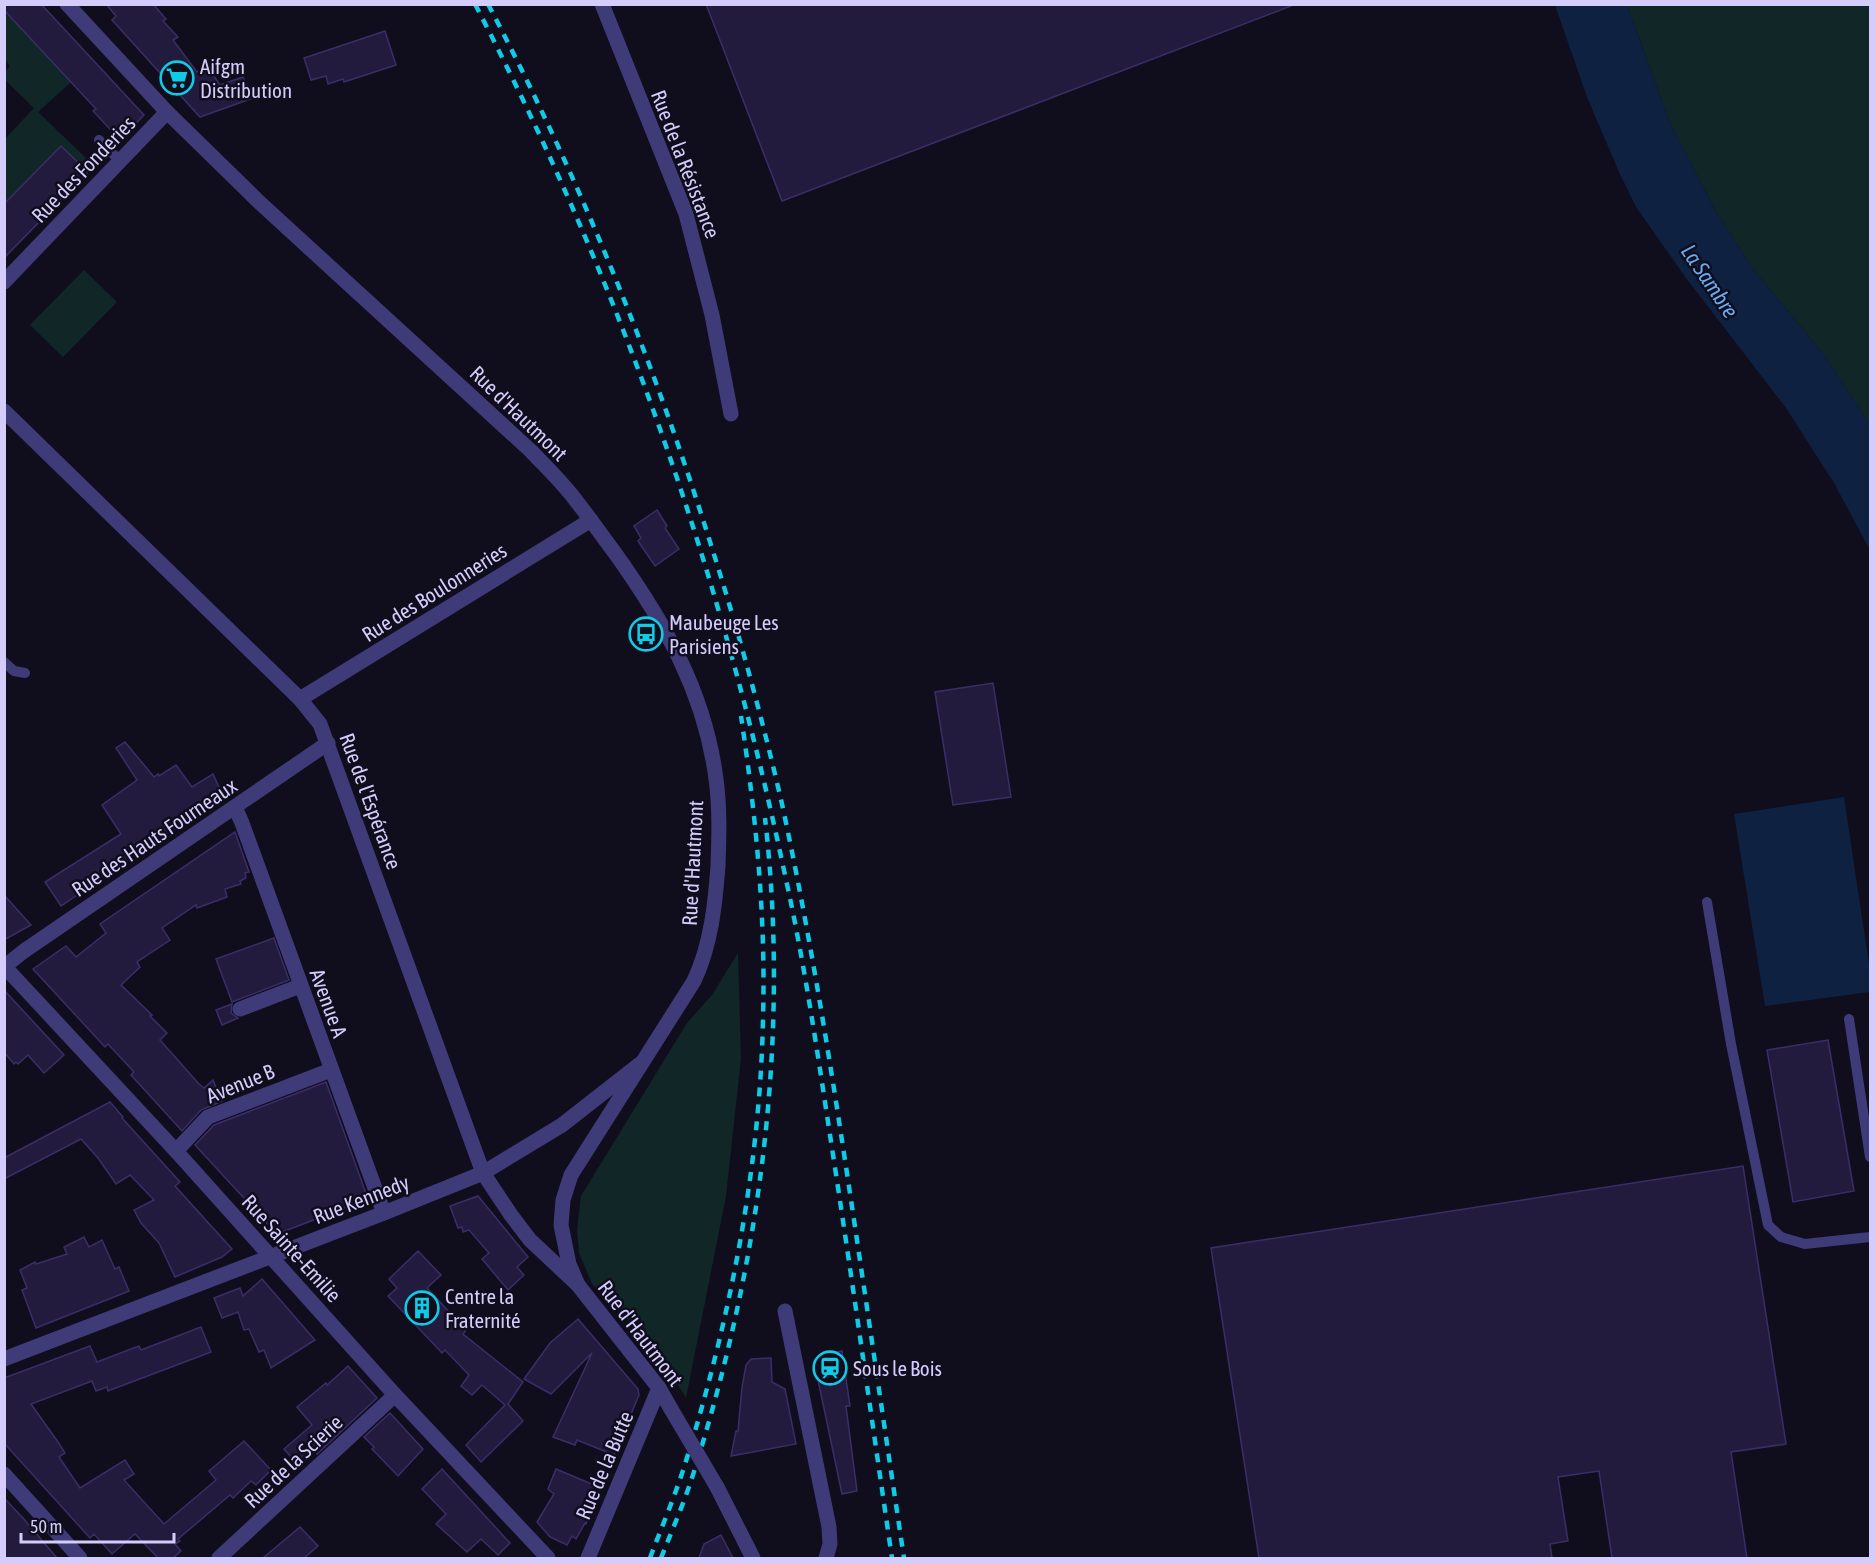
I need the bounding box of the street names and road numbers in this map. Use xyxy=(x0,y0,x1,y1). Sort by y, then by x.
street label: Rue de la Résistance xyxy=(647,87,725,241)
street label: Rue des Fonderies xyxy=(26,111,140,227)
street label: Rue d'Hautmont xyxy=(465,361,573,465)
street label: Rue des Boulonneries xyxy=(357,538,511,646)
street label: Rue de l'Espérance xyxy=(335,730,407,872)
street label: Rue des Hauts Fourneaux xyxy=(67,773,241,901)
street label: Rue d'Hautmont xyxy=(677,800,707,926)
street label: Avenue A xyxy=(306,965,353,1041)
street label: Avenue B xyxy=(203,1059,277,1107)
street label: Rue Kennedy xyxy=(310,1170,413,1228)
street label: Rue Sainte-Emilie xyxy=(238,1189,346,1307)
street label: Rue d'Hautmont xyxy=(594,1276,688,1390)
street label: Rue de la Butte xyxy=(570,1407,638,1523)
street label: Rue de la Scierie xyxy=(239,1410,347,1512)

